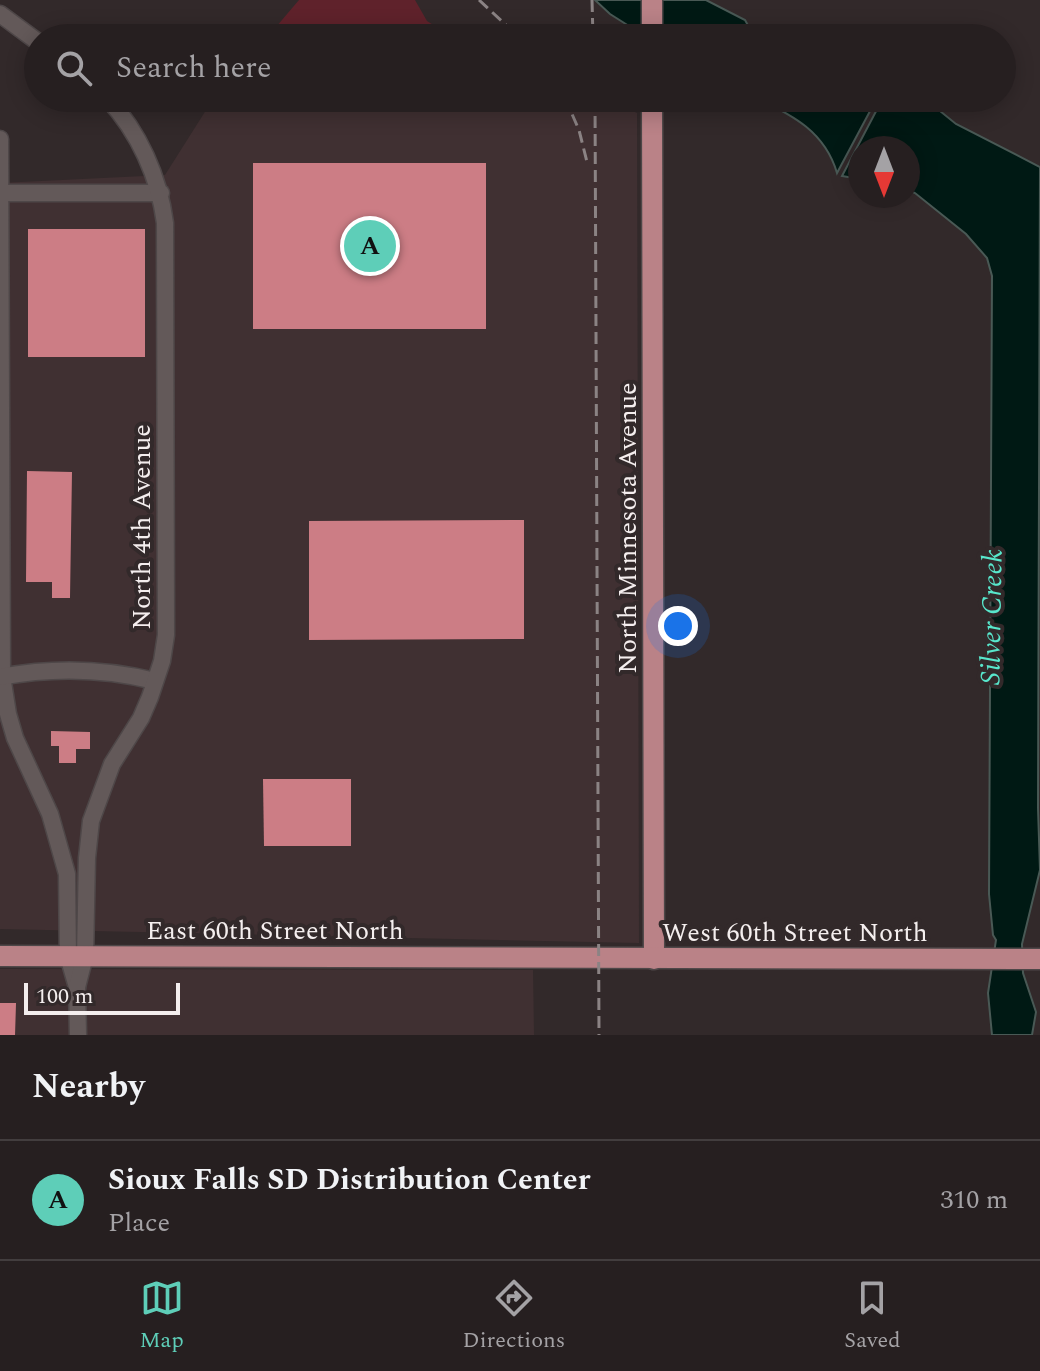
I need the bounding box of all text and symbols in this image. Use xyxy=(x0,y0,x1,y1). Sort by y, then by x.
search box xyxy=(24,24,1016,112)
text: Search here xyxy=(116,45,272,91)
icon: search xyxy=(52,46,96,90)
north arrow xyxy=(848,136,920,208)
pin: A xyxy=(344,216,396,276)
street label: North Minnesota Avenue xyxy=(608,382,648,674)
street label: North 4th Avenue xyxy=(122,424,162,630)
water label: Silver Creek xyxy=(969,549,1015,685)
your location xyxy=(658,606,698,646)
street label: East 60th Street North xyxy=(146,911,404,951)
street label: West 60th Street North xyxy=(662,913,928,953)
scale bar xyxy=(24,979,180,1015)
text: 100 m xyxy=(36,980,93,1013)
text: Nearby xyxy=(32,1061,145,1113)
text: Sioux Falls SD Distribution Center xyxy=(108,1157,590,1203)
text: A xyxy=(48,1180,68,1220)
text: 310 m xyxy=(940,1180,1008,1220)
text: Place xyxy=(108,1203,170,1243)
tab: Map xyxy=(139,1276,184,1357)
tab: Directions xyxy=(463,1276,565,1357)
tab: Saved xyxy=(844,1276,901,1357)

